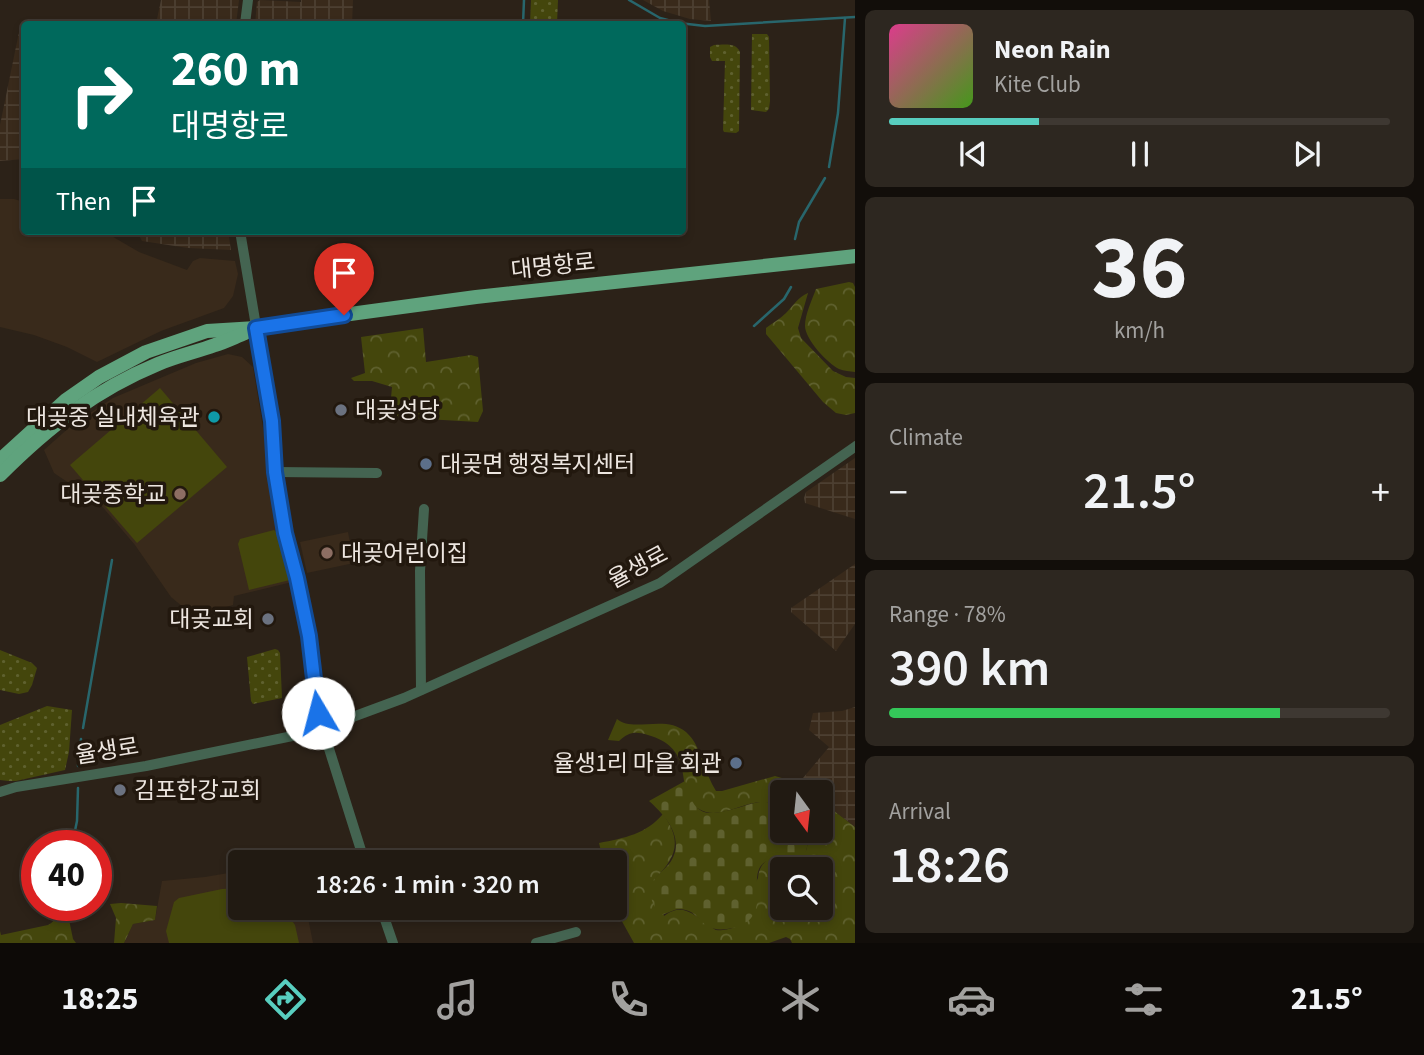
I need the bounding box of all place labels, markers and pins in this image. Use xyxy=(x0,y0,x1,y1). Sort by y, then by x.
pin xyxy=(314,243,374,315)
place label: 대곶성당 xyxy=(355,394,440,427)
place label: 대곶중 실내체육관 xyxy=(26,401,200,434)
marker: 대곶성당 xyxy=(333,402,349,418)
marker: 대곶중 실내체육관 xyxy=(206,409,222,425)
place label: 대곶면 행정복지센터 xyxy=(440,448,635,481)
marker: 대곶면 행정복지센터 xyxy=(418,456,434,472)
place label: 대곶중학교 xyxy=(60,478,166,511)
marker: 대곶중학교 xyxy=(172,486,188,502)
place label: 대곶어린이집 xyxy=(341,537,468,570)
marker: 대곶어린이집 xyxy=(319,545,335,561)
place label: 대곶교회 xyxy=(169,603,254,636)
marker: 대곶교회 xyxy=(260,611,276,627)
place label: 율생1리 마을 회관 xyxy=(553,747,722,780)
marker: 율생1리 마을 회관 xyxy=(728,755,744,771)
place label: 김포한강교회 xyxy=(134,774,261,807)
marker: 김포한강교회 xyxy=(112,782,128,798)

